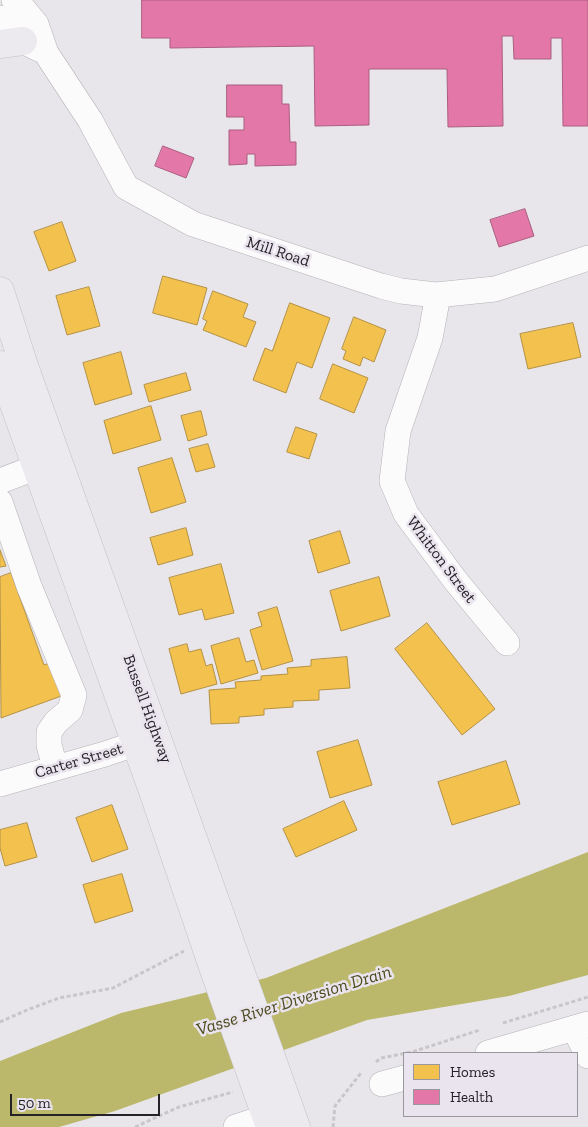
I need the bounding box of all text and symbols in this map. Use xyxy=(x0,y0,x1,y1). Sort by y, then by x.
street label: Mill Road xyxy=(244,233,312,271)
street label: Whitton Street xyxy=(402,513,480,607)
street label: Bussell Highway xyxy=(118,652,176,766)
street label: Carter Street xyxy=(33,739,125,783)
water label: Vasse River Diversion Drain xyxy=(194,961,394,1041)
legend xyxy=(403,1052,578,1117)
text: Homes xyxy=(450,1063,495,1081)
scale bar xyxy=(12,1084,162,1116)
text: Health xyxy=(450,1088,493,1106)
text: 50 m xyxy=(18,1094,51,1112)

